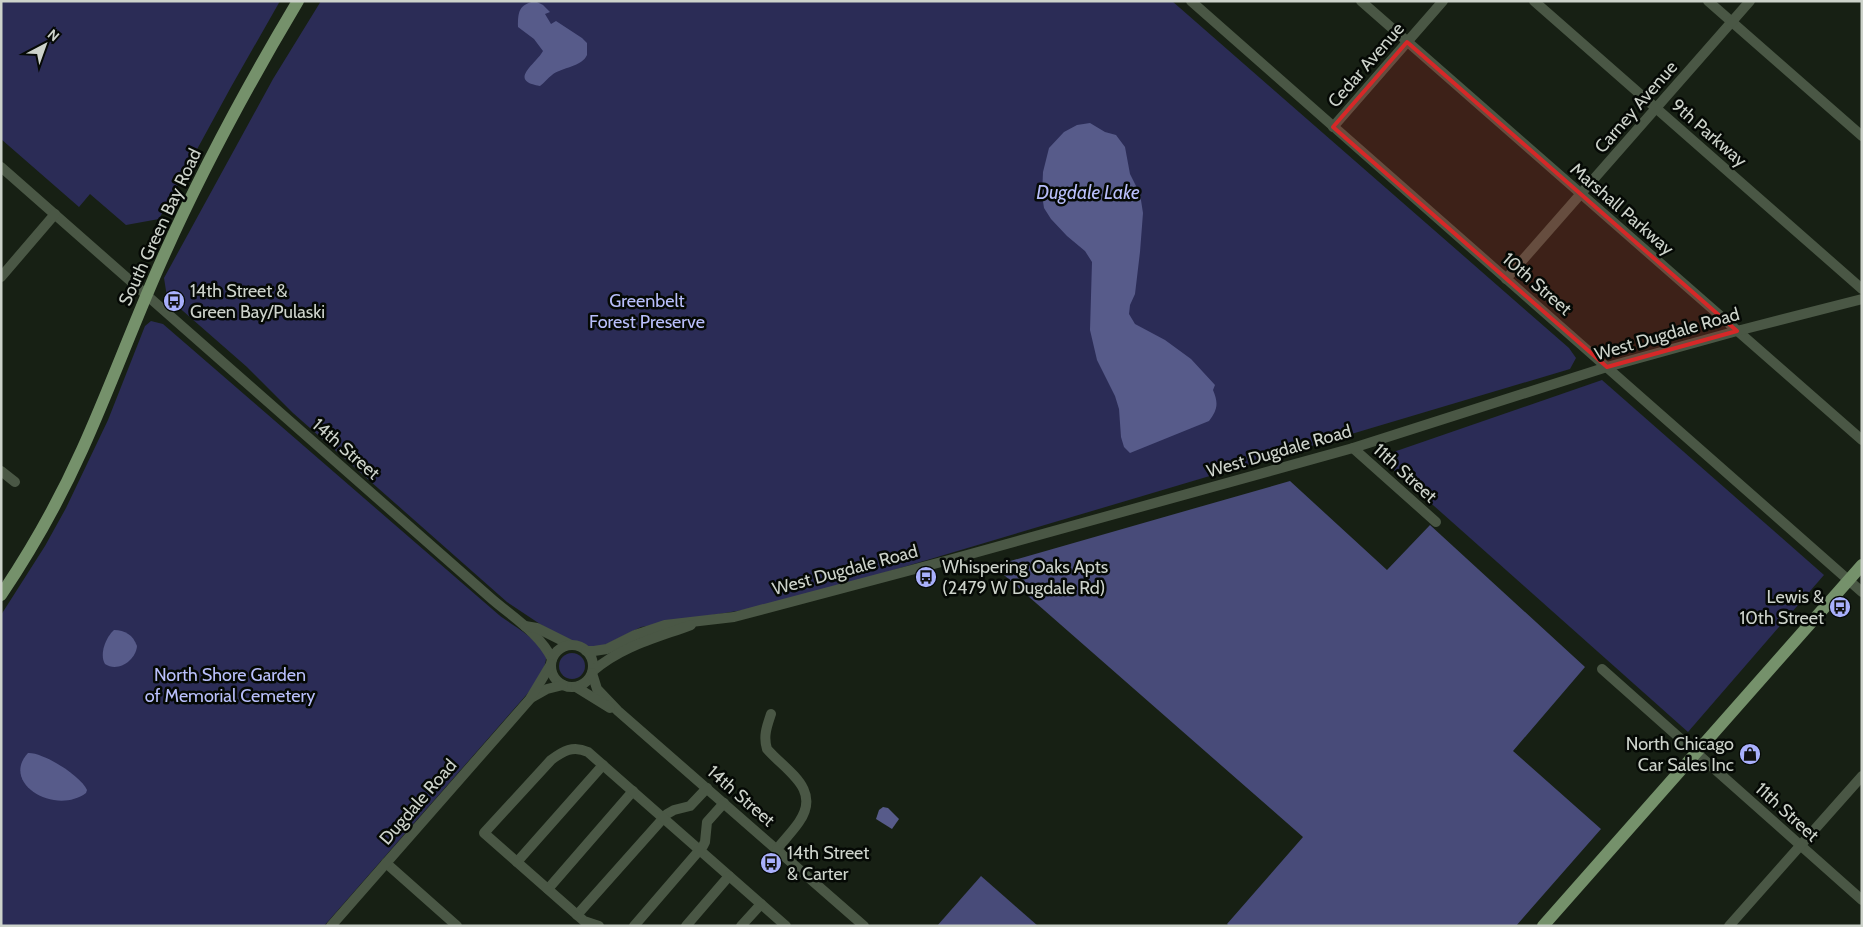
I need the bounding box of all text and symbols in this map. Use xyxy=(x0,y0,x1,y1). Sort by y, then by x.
street label: Cedar Avenue xyxy=(1323,18,1409,112)
north arrow xyxy=(20,20,70,70)
text: N xyxy=(44,25,63,45)
street label: Carney Avenue xyxy=(1590,56,1682,158)
street label: 9th Parkway xyxy=(1667,94,1751,172)
street label: South Green Bay Road xyxy=(114,145,206,309)
street label: Marshall Parkway xyxy=(1566,158,1678,260)
water label: Dugdale Lake xyxy=(1036,181,1140,204)
street label: 10th Street xyxy=(1498,248,1576,320)
place label: 14th Street & Green Bay/Pulaski xyxy=(190,280,325,323)
bus stop icon: 14th Street & Green Bay/Pulaski xyxy=(162,289,186,313)
park label: Greenbelt Forest Preserve xyxy=(589,290,705,333)
street label: West Dugdale Road xyxy=(1592,303,1742,365)
street label: 14th Street xyxy=(308,414,384,484)
street label: West Dugdale Road xyxy=(1204,420,1354,482)
street label: 11th Street xyxy=(1369,439,1441,507)
street label: West Dugdale Road xyxy=(770,540,920,600)
place label: Whispering Oaks Apts (2479 W Dugdale Rd) xyxy=(942,556,1108,599)
bus stop icon: Whispering Oaks Apts (2479 W Dugdale Rd) xyxy=(914,565,938,589)
place label: Lewis & 10th Street xyxy=(1739,586,1824,629)
bus stop icon: Lewis & 10th Street xyxy=(1828,595,1852,619)
park label: North Shore Garden of Memorial Cemetery xyxy=(145,664,315,707)
place label: North Chicago Car Sales Inc xyxy=(1626,733,1734,776)
shop icon: North Chicago Car Sales Inc xyxy=(1738,742,1762,766)
street label: Dugdale Road xyxy=(375,755,461,849)
street label: 14th Street xyxy=(703,761,779,831)
street label: 11th Street xyxy=(1751,778,1823,846)
place label: 14th Street & Carter xyxy=(787,842,869,885)
bus stop icon: 14th Street & Carter xyxy=(759,851,783,875)

